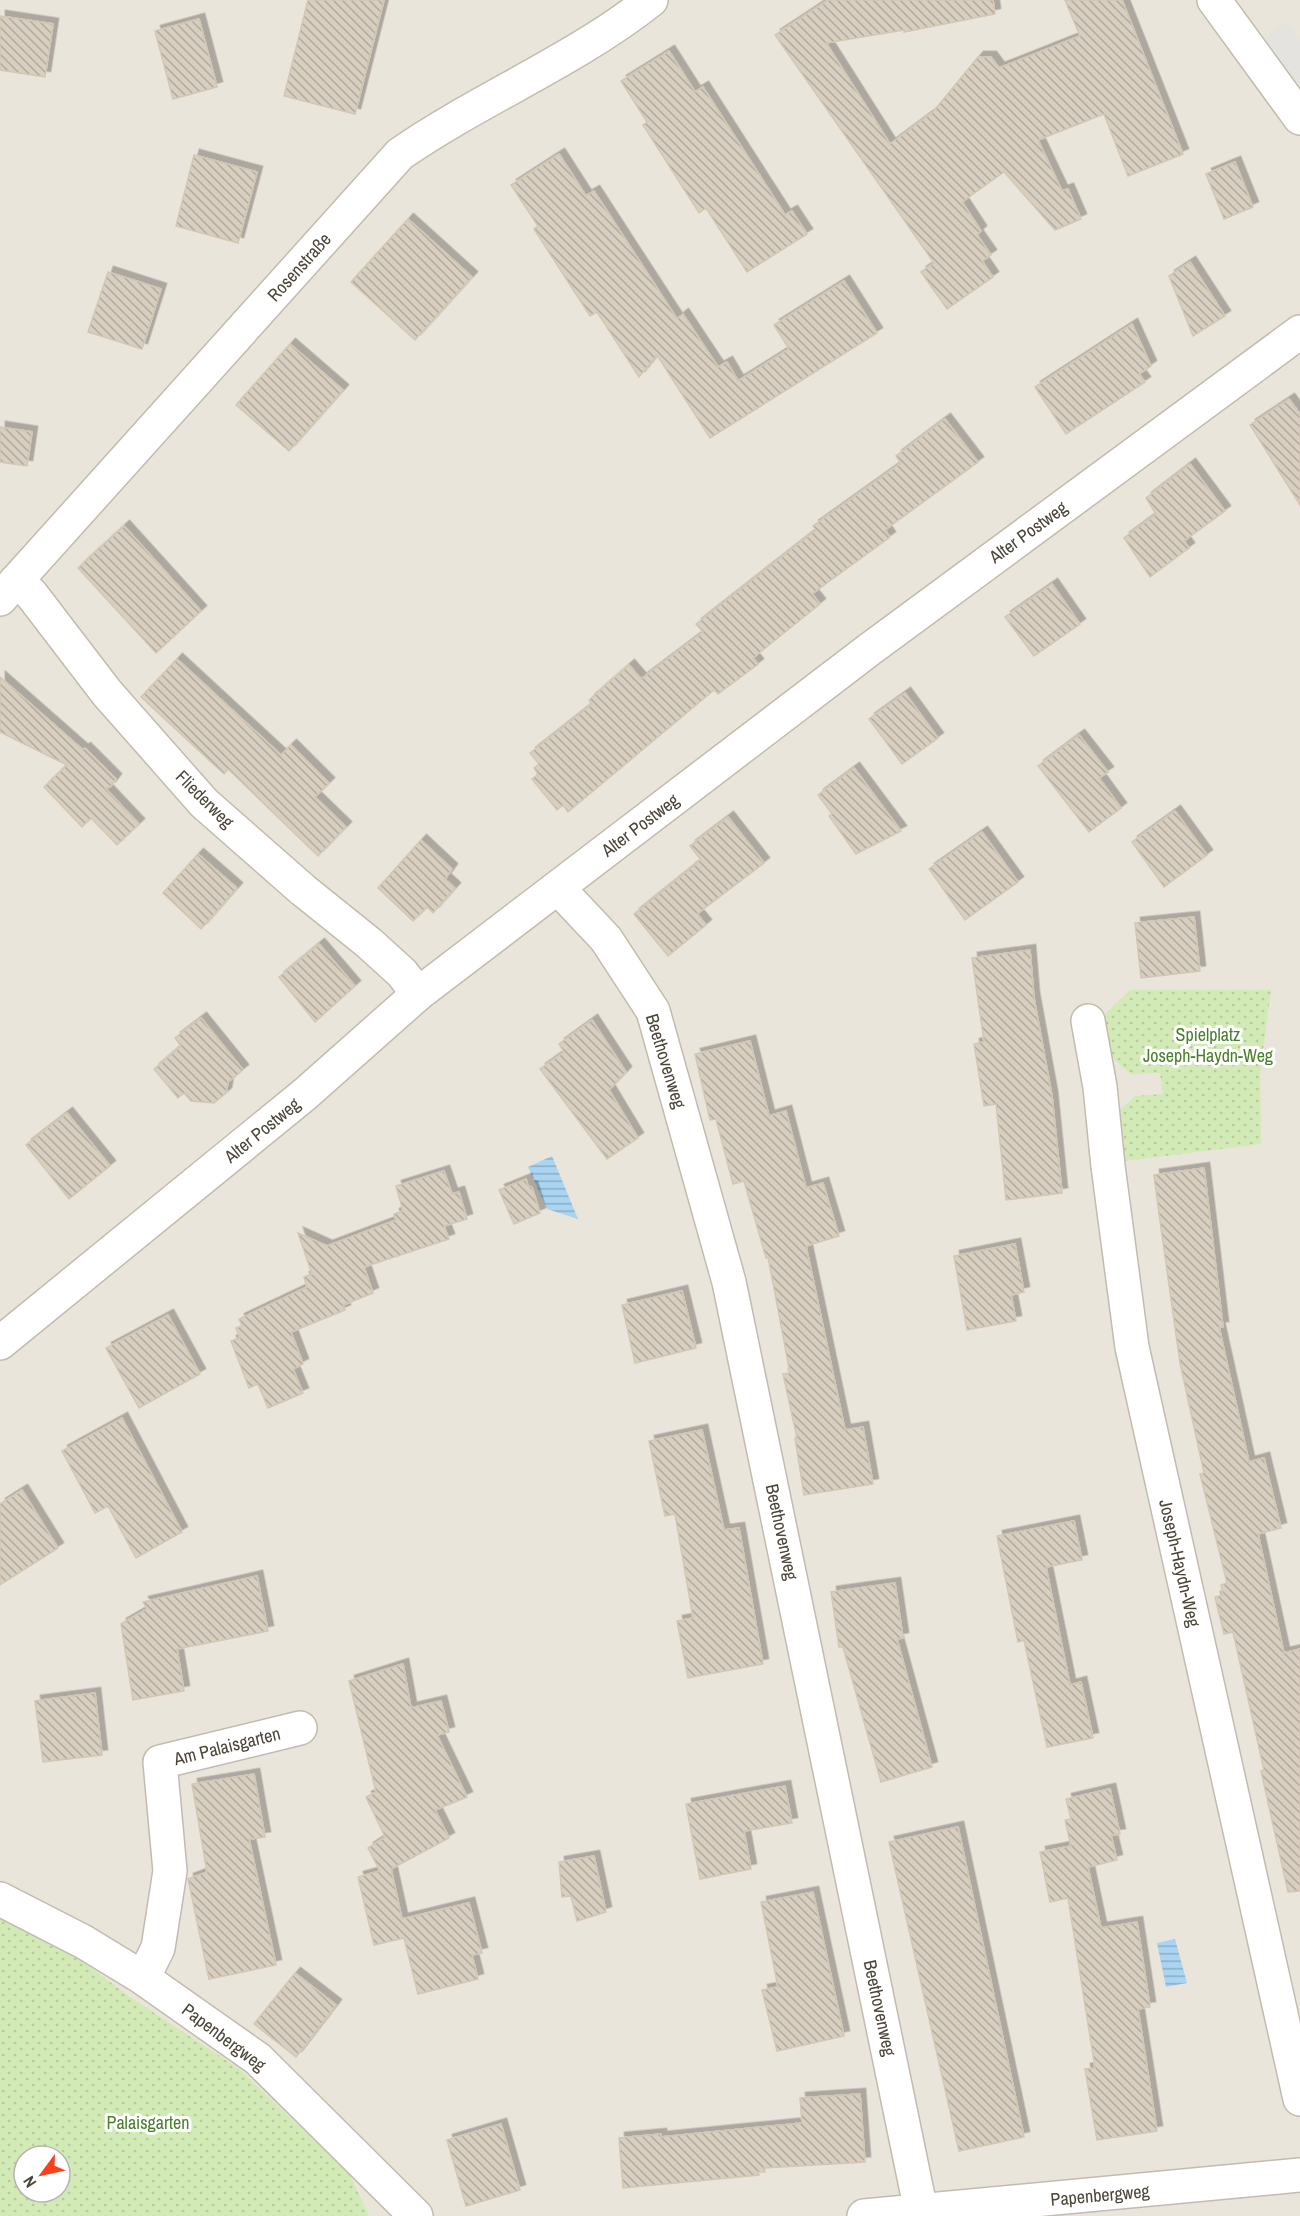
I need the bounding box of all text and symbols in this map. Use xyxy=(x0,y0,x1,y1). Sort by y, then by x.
street label: Rosenstraße xyxy=(261,227,337,307)
street label: Alter Postweg xyxy=(983,495,1073,569)
street label: Fliederweg xyxy=(170,764,240,834)
street label: Alter Postweg xyxy=(595,787,685,863)
street label: Beethovenweg xyxy=(640,1011,692,1112)
park label: Spielplatz Joseph-Haydn-Weg xyxy=(1143,1022,1274,1068)
street label: Alter Postweg xyxy=(218,1091,306,1169)
street label: Beethovenweg xyxy=(760,1482,805,1583)
street label: Joseph-Haydn-Weg xyxy=(1153,1497,1207,1630)
street label: Am Palaisgarten xyxy=(170,1721,283,1772)
street label: Beethovenweg xyxy=(858,1958,903,2059)
street label: Papenbergweg xyxy=(177,1997,272,2077)
park label: Palaisgarten xyxy=(107,2110,189,2135)
north arrow xyxy=(12,2144,72,2204)
text: N xyxy=(18,2172,41,2192)
street label: Papenbergweg xyxy=(1049,2178,1151,2212)

